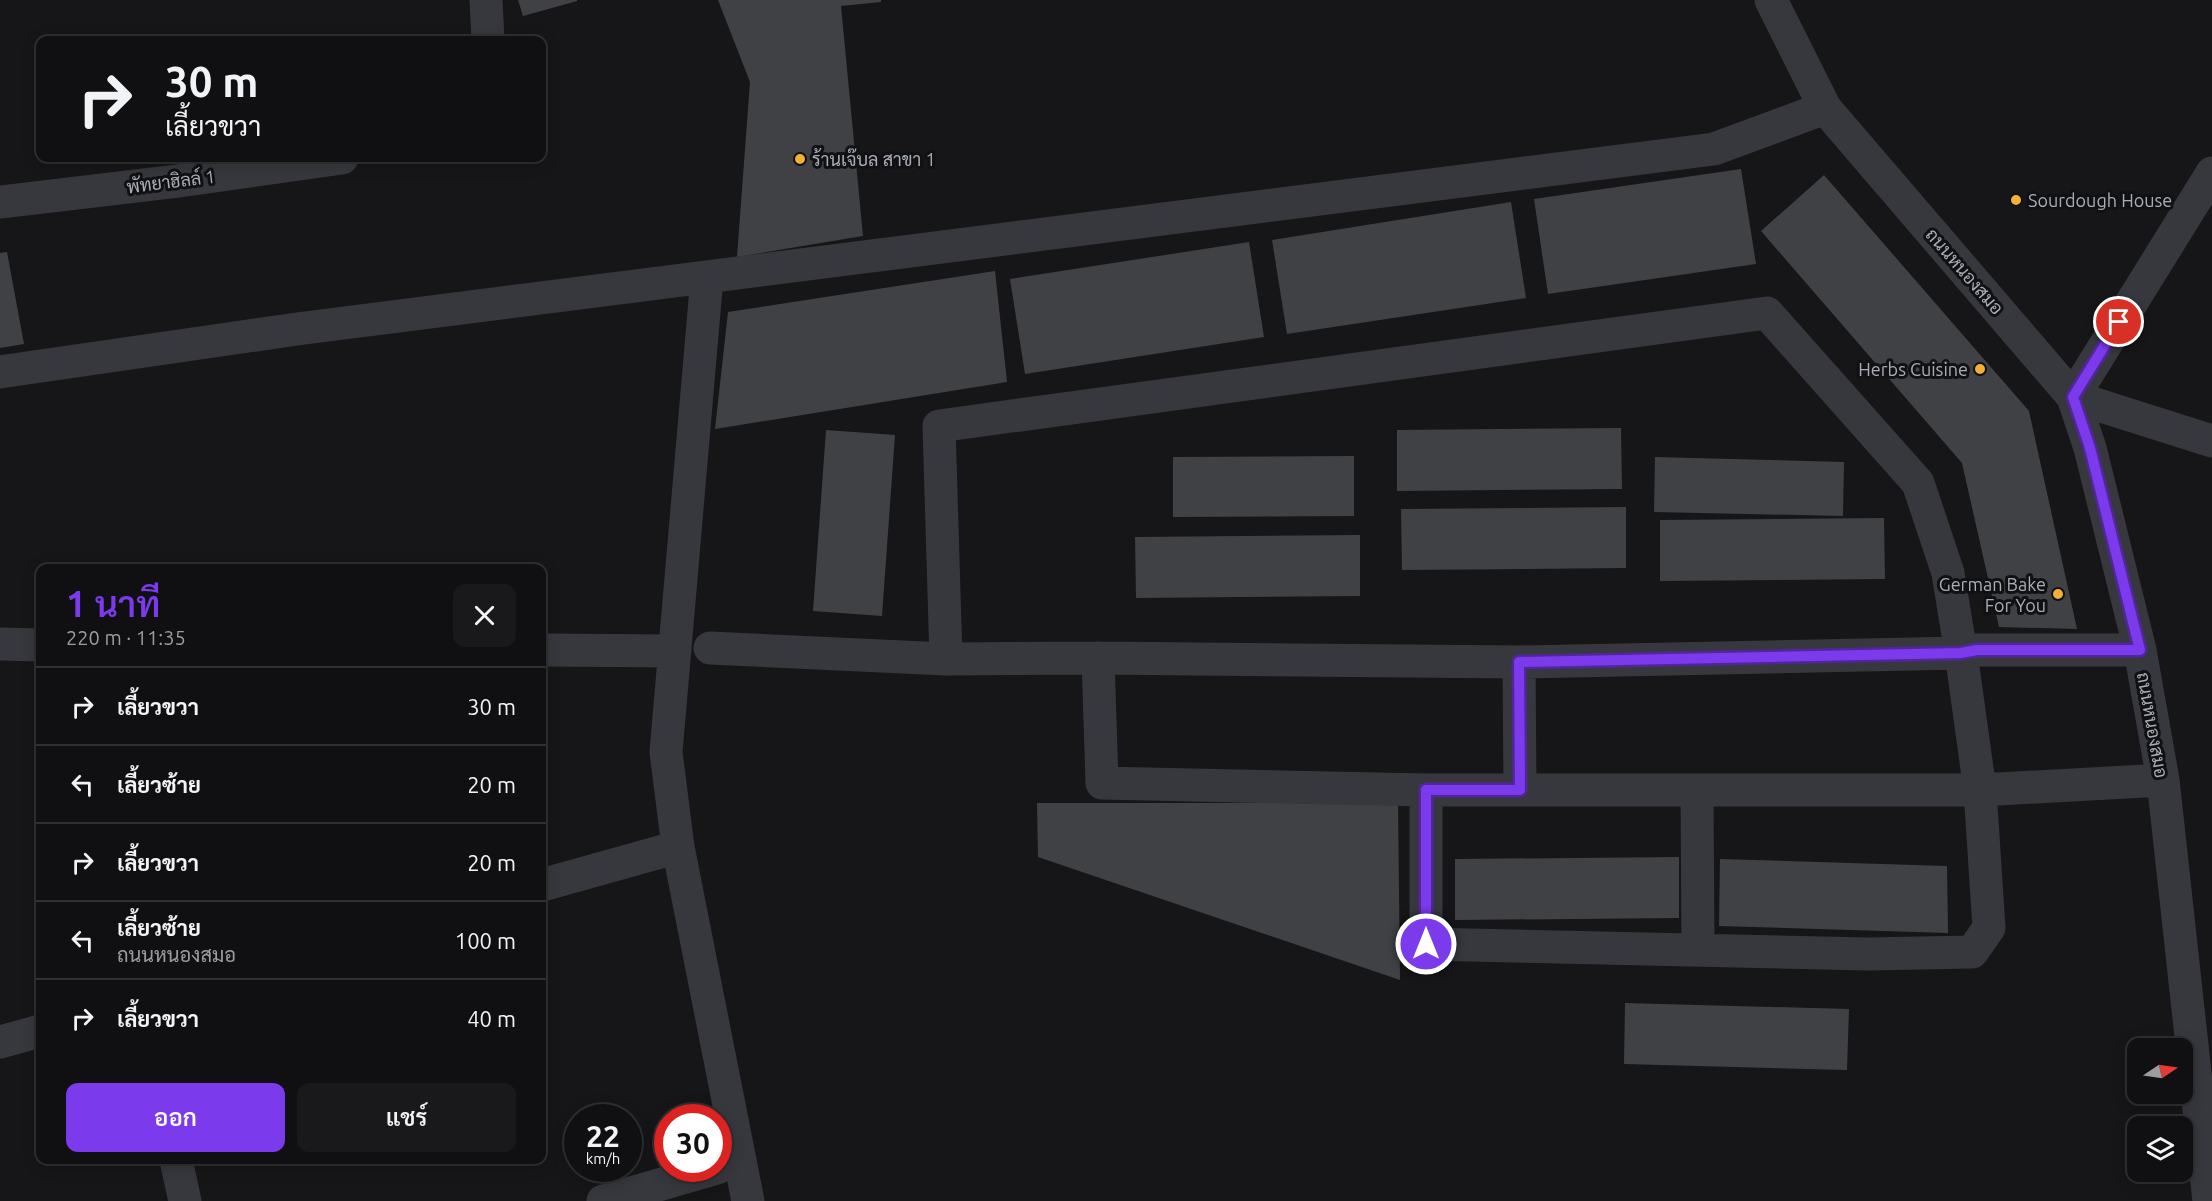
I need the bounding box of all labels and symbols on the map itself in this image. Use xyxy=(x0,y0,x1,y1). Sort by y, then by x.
place label: ร้านเจ๊บล สาขา 1 xyxy=(812,148,936,169)
marker: ร้านเจ๊บล สาขา 1 xyxy=(793,152,807,166)
street label: พัทยาฮิลล์ 1 xyxy=(125,164,216,196)
place label: Sourdough House xyxy=(2028,190,2172,210)
marker: Sourdough House xyxy=(2009,193,2023,207)
street label: ถนนหนองสมอ xyxy=(1922,224,2008,318)
pin xyxy=(2093,296,2144,347)
place label: Herbs Cuisine xyxy=(1858,359,1968,379)
marker: Herbs Cuisine xyxy=(1973,362,1987,376)
place label: German Bake For You xyxy=(1939,574,2046,615)
marker: German Bake For You xyxy=(2051,587,2065,601)
street label: ถนนหนองสมอ xyxy=(2134,671,2172,779)
position arrow xyxy=(1394,912,1458,976)
north arrow xyxy=(2127,1038,2193,1104)
speed limit sign: 30 xyxy=(654,1104,732,1182)

